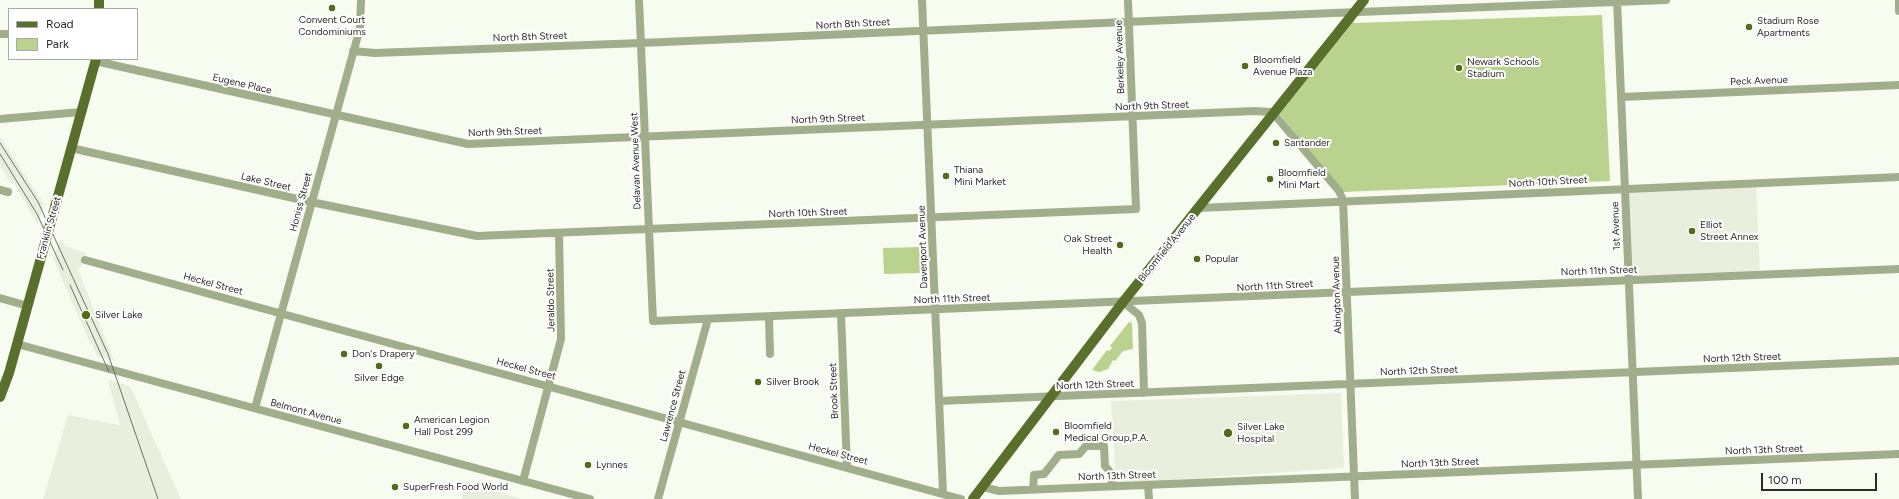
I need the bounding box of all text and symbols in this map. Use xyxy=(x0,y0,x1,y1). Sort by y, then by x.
marker: Convent Court Condominiums xyxy=(327,3,337,13)
legend xyxy=(8,8,138,60)
place label: Convent Court Condominiums xyxy=(298,14,366,38)
place label: Stadium Rose Apartments xyxy=(1757,15,1819,38)
street label: North 8th Street xyxy=(815,16,891,32)
text: Road xyxy=(46,17,74,31)
street label: Berkeley Avenue xyxy=(1113,20,1127,94)
marker: Stadium Rose Apartments xyxy=(1744,22,1754,32)
street label: North 8th Street xyxy=(492,30,568,44)
text: Park xyxy=(46,37,69,51)
place label: Bloomfield Avenue Plaza xyxy=(1253,54,1312,78)
place label: Newark Schools Stadium xyxy=(1467,56,1539,80)
marker: Bloomfield Avenue Plaza xyxy=(1240,61,1250,71)
marker: Newark Schools Stadium xyxy=(1454,63,1464,73)
street label: Eugene Place xyxy=(211,71,273,97)
street label: Peck Avenue xyxy=(1730,74,1788,88)
street label: North 9th Street xyxy=(1115,99,1189,113)
street label: Delavan Avenue West xyxy=(628,112,644,210)
street label: North 9th Street xyxy=(791,112,865,126)
street label: North 9th Street xyxy=(468,125,542,139)
place label: Santander xyxy=(1284,137,1330,149)
marker: Santander xyxy=(1271,138,1281,148)
place label: Thiana Mini Market xyxy=(954,164,1006,188)
place label: Bloomfield Mini Mart xyxy=(1278,167,1326,190)
street label: Lake Street xyxy=(240,170,292,194)
street label: Honiss Street xyxy=(287,171,315,233)
marker: Thiana Mini Market xyxy=(941,171,951,181)
marker: Bloomfield Mini Mart xyxy=(1265,174,1275,184)
street label: North 10th Street xyxy=(1508,174,1588,190)
street label: Franklin Street xyxy=(34,195,64,261)
street label: 1st Avenue xyxy=(1609,201,1623,251)
street label: Davenport Avenue xyxy=(916,205,930,289)
street label: North 10th Street xyxy=(768,206,848,220)
street label: Bloomfield Avenue xyxy=(1136,211,1198,285)
place label: Elliot Street Annex xyxy=(1700,219,1759,242)
marker: Elliot Street Annex xyxy=(1687,226,1697,236)
place label: Oak Street Health xyxy=(1064,233,1112,256)
marker: Oak Street Health xyxy=(1115,240,1125,250)
place label: Popular xyxy=(1205,253,1239,265)
marker: Popular xyxy=(1192,254,1202,264)
street label: Abington Avenue xyxy=(1330,256,1344,334)
street label: North 11th Street xyxy=(1560,264,1638,278)
street label: Jeraldo Street xyxy=(544,268,558,332)
street label: Heckel Street xyxy=(182,270,244,298)
street label: North 11th Street xyxy=(1236,278,1314,294)
street label: North 11th Street xyxy=(913,292,991,306)
marker: Silver Lake xyxy=(80,309,92,321)
place label: Silver Lake xyxy=(95,309,143,321)
place label: Don's Drapery xyxy=(352,348,415,360)
marker: Don's Drapery xyxy=(339,349,349,359)
street label: North 12th Street xyxy=(1703,351,1781,365)
street label: Heckel Street xyxy=(495,355,557,383)
marker: Silver Edge xyxy=(374,361,384,371)
street label: Brook Street xyxy=(827,363,841,419)
street label: North 12th Street xyxy=(1380,364,1458,378)
street label: Lawrence Street xyxy=(658,369,688,443)
place label: Silver Edge xyxy=(354,372,404,384)
place label: Silver Brook xyxy=(766,376,819,388)
marker: Silver Brook xyxy=(753,377,763,387)
street label: North 12th Street xyxy=(1056,378,1134,392)
street label: Belmont Avenue xyxy=(269,397,343,427)
place label: American Legion Hall Post 299 xyxy=(414,414,489,438)
place label: Bloomfield Medical Group,P.A. xyxy=(1064,420,1149,444)
marker: American Legion Hall Post 299 xyxy=(401,421,411,431)
place label: Silver Lake Hospital xyxy=(1237,421,1285,444)
marker: Bloomfield Medical Group,P.A. xyxy=(1051,427,1061,437)
marker: Silver Lake Hospital xyxy=(1222,427,1234,439)
street label: Heckel Street xyxy=(807,440,869,468)
street label: North 13th Street xyxy=(1725,443,1803,457)
street label: North 13th Street xyxy=(1401,456,1479,470)
place label: Lynnes xyxy=(596,459,628,471)
marker: Lynnes xyxy=(583,460,593,470)
scale bar xyxy=(1763,465,1879,491)
street label: North 13th Street xyxy=(1078,469,1156,483)
text: 100 m xyxy=(1768,473,1802,487)
place label: SuperFresh Food World xyxy=(403,481,508,493)
marker: SuperFresh Food World xyxy=(390,482,400,492)

